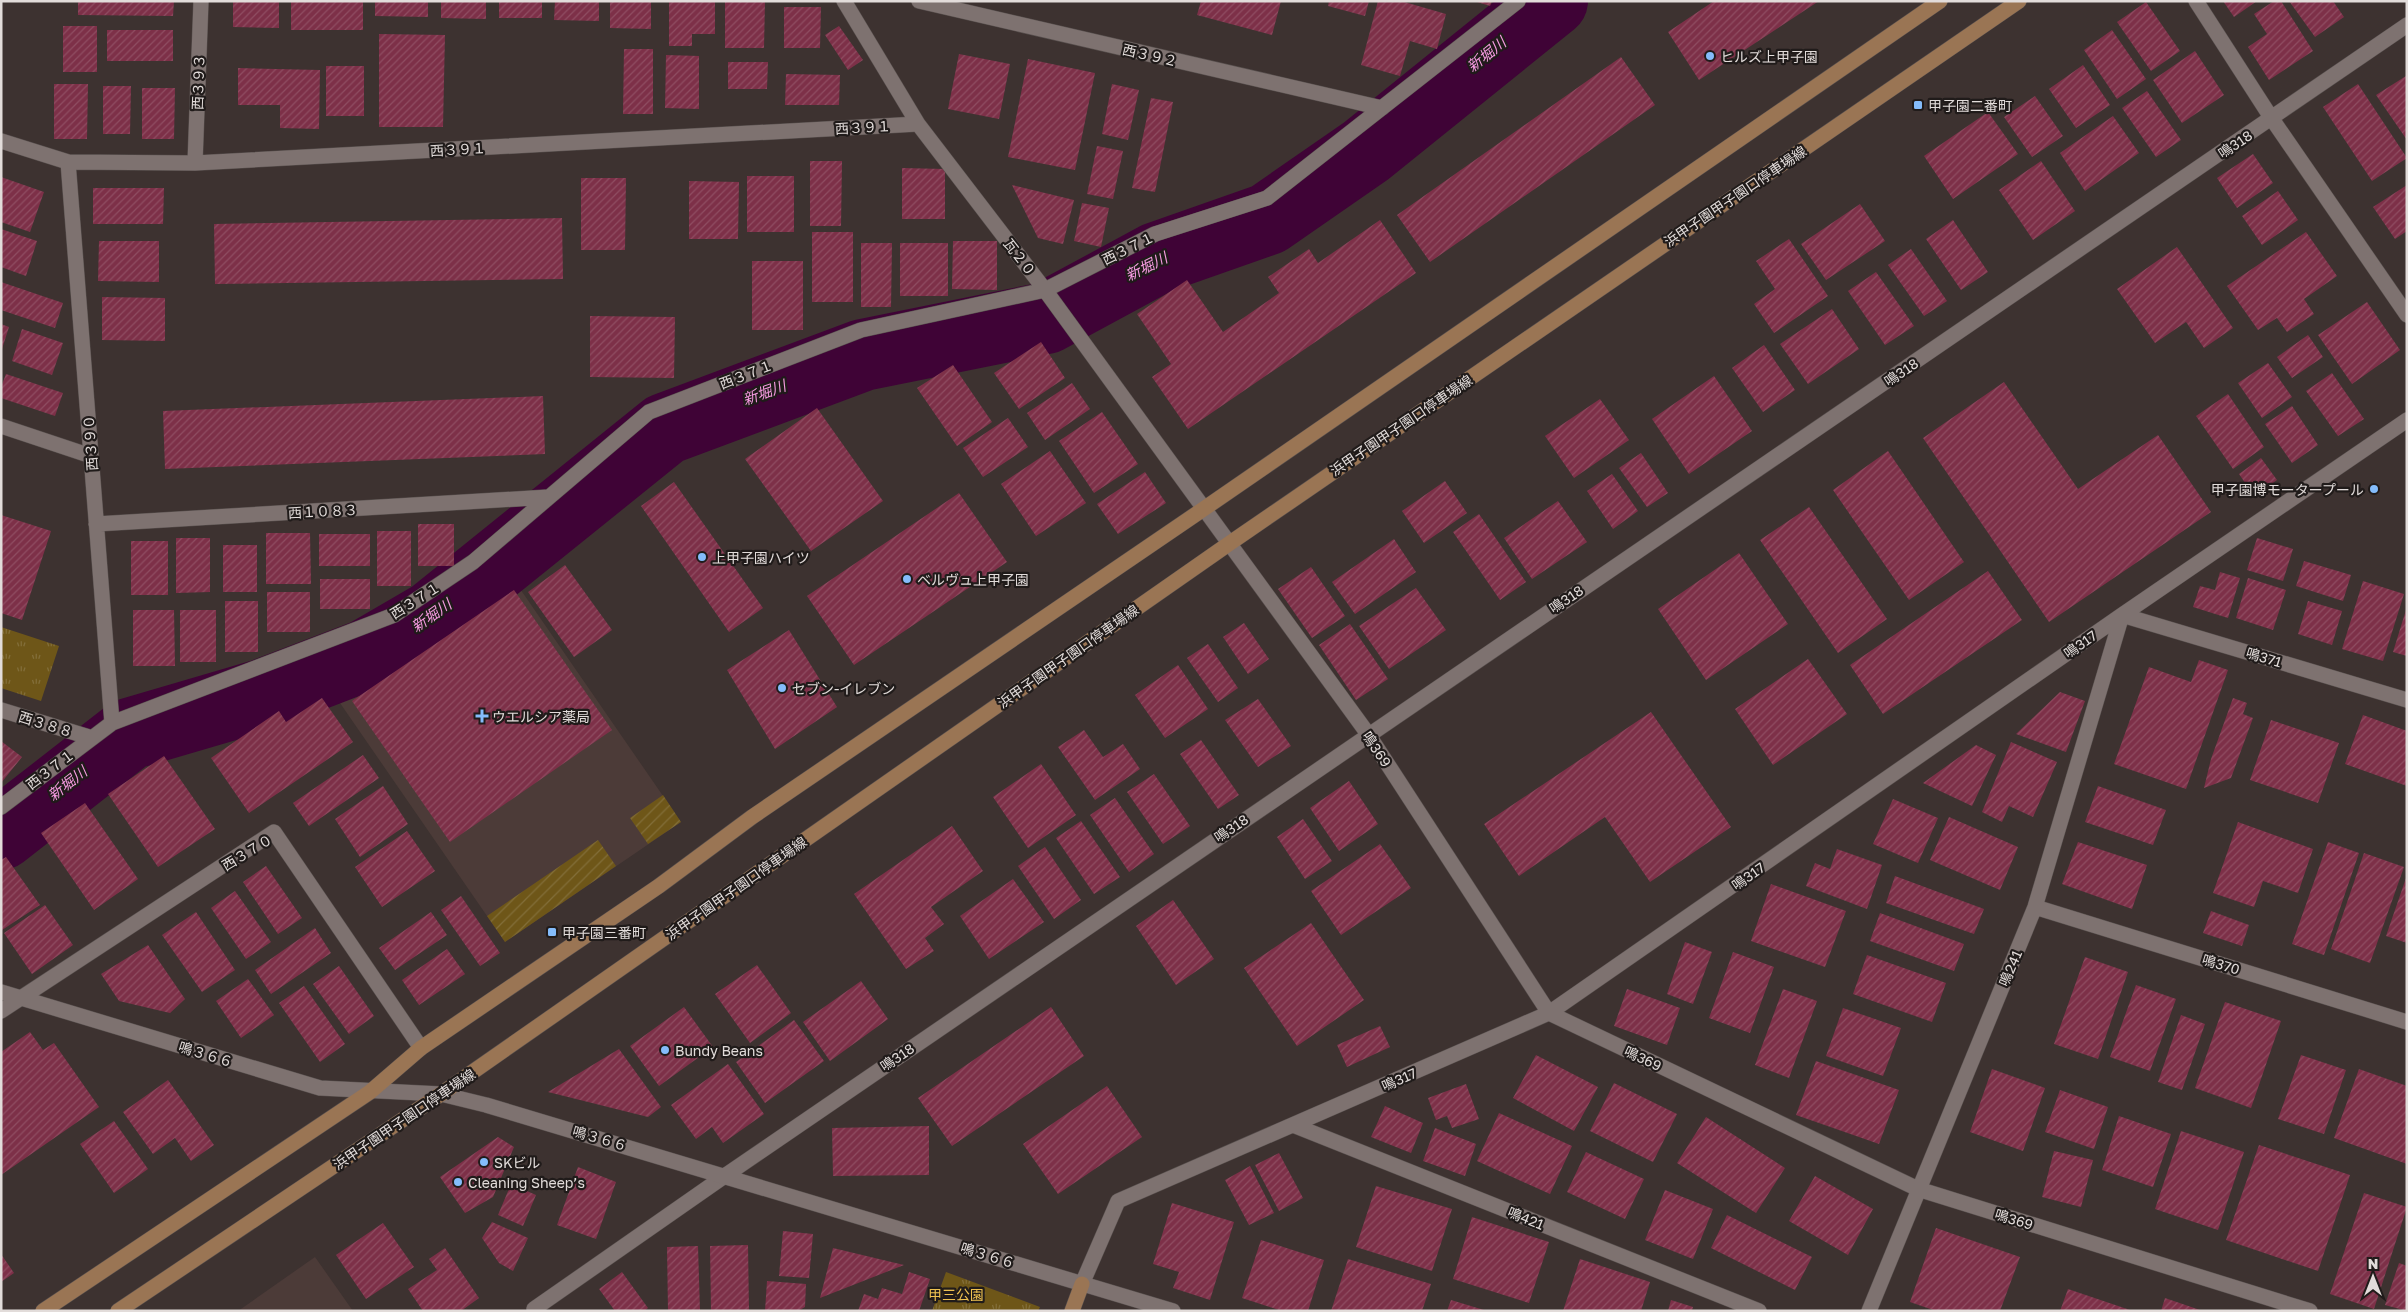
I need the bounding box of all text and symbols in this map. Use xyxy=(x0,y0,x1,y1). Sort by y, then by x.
water label: 新堀川 xyxy=(1463,32,1511,75)
street label: 西３９２ xyxy=(1121,40,1179,70)
place label: ヒルズ上甲子園 xyxy=(1720,48,1818,65)
marker: ヒルズ上甲子園 xyxy=(1704,50,1716,62)
street label: 西３９３ xyxy=(189,54,207,110)
place label: 甲子園二番町 xyxy=(1928,97,2012,114)
marker: 甲子園二番町 xyxy=(1912,99,1924,111)
street label: 西３９１ xyxy=(835,117,891,137)
street label: 鳴318 xyxy=(2215,126,2255,162)
street label: 西３９１ xyxy=(430,139,486,159)
street label: 浜甲子園甲子園口停車場線 xyxy=(1661,142,1809,250)
street label: 西３７１ xyxy=(1099,228,1157,268)
street label: 瓦２０ xyxy=(1000,235,1040,279)
water label: 新堀川 xyxy=(1122,247,1172,284)
street label: 鳴318 xyxy=(1881,354,1921,390)
street label: 西３７１ xyxy=(717,356,775,392)
street label: 浜甲子園甲子園口停車場線 xyxy=(1327,371,1475,479)
water label: 新堀川 xyxy=(740,375,790,408)
street label: 西３９０ xyxy=(80,414,100,472)
place label: 甲子園博モータープール xyxy=(2211,481,2364,498)
marker: 甲子園博モータープール xyxy=(2368,483,2380,495)
street label: 西１０８３ xyxy=(288,501,358,521)
place label: 上甲子園ハイツ xyxy=(712,549,810,566)
marker: 上甲子園ハイツ xyxy=(696,551,708,563)
place label: ベルヴュ上甲子園 xyxy=(917,571,1029,588)
marker: ベルヴュ上甲子園 xyxy=(901,573,913,585)
street label: 西３７１ xyxy=(387,578,443,622)
street label: 鳴318 xyxy=(1546,581,1586,617)
water label: 新堀川 xyxy=(407,594,456,635)
street label: 浜甲子園甲子園口停車場線 xyxy=(994,601,1142,711)
street label: 鳴317 xyxy=(2060,627,2100,661)
street label: 鳴371 xyxy=(2244,644,2284,671)
place label: セブン-イレブン xyxy=(792,680,895,697)
marker: セブン-イレブン xyxy=(776,682,788,694)
street label: 西３８８ xyxy=(17,708,75,740)
place label: ウエルシア薬局 xyxy=(492,708,590,725)
marker: ウエルシア薬局 xyxy=(476,710,488,722)
street label: 鳴369 xyxy=(1359,728,1395,770)
street label: 西３７１ xyxy=(23,745,77,793)
water label: 新堀川 xyxy=(44,761,92,804)
street label: 鳴318 xyxy=(1211,810,1251,846)
street label: 西３７０ xyxy=(219,830,275,874)
street label: 浜甲子園甲子園口停車場線 xyxy=(662,833,810,943)
street label: 鳴317 xyxy=(1728,859,1768,893)
place label: 甲子園三番町 xyxy=(562,924,646,941)
marker: 甲子園三番町 xyxy=(546,926,558,938)
street label: 鳴241 xyxy=(1995,947,2025,989)
street label: 鳴370 xyxy=(2200,950,2242,978)
street label: 鳴３６６ xyxy=(177,1038,235,1070)
street label: 鳴318 xyxy=(877,1039,917,1075)
place label: Bundy Beans xyxy=(675,1042,763,1059)
street label: 鳴369 xyxy=(1622,1042,1664,1074)
marker: Bundy Beans xyxy=(659,1044,671,1056)
street label: 鳴317 xyxy=(1379,1064,1419,1094)
street label: 浜甲子園甲子園口停車場線 xyxy=(330,1065,478,1173)
street label: 鳴３６６ xyxy=(571,1122,629,1154)
place label: SKビル xyxy=(494,1154,541,1171)
marker: SKビル xyxy=(478,1156,490,1168)
place label: Cleaning Sheep’s xyxy=(468,1174,585,1191)
marker: Cleaning Sheep’s xyxy=(452,1176,464,1188)
street label: 鳴421 xyxy=(1505,1203,1547,1233)
street label: 鳴369 xyxy=(1993,1205,2035,1233)
street label: 鳴３６６ xyxy=(959,1239,1017,1271)
north arrow xyxy=(2348,1252,2398,1302)
text: N xyxy=(2368,1255,2378,1272)
park label: 甲三公園 xyxy=(928,1286,984,1303)

